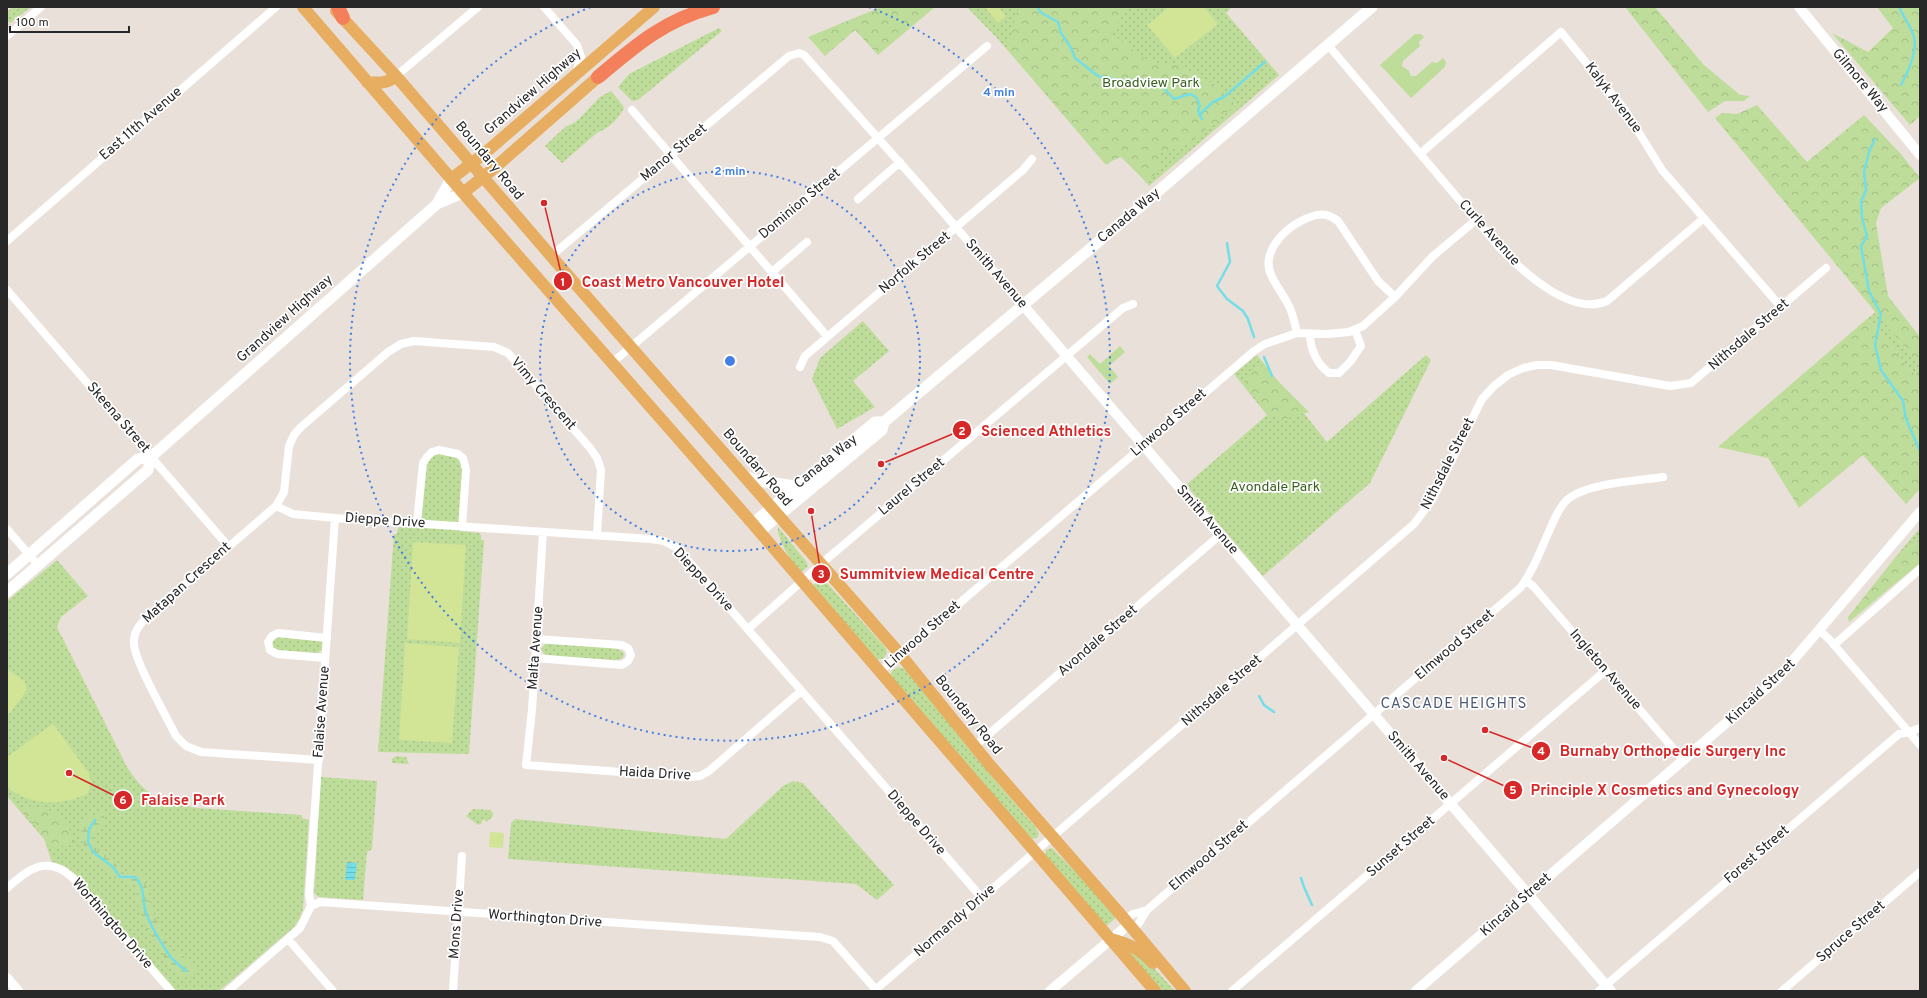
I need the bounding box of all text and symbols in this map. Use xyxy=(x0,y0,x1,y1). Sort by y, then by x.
scale bar xyxy=(10,8,129,34)
text: 100 m xyxy=(16,15,49,31)
street label: Grandview Highway xyxy=(481,45,585,139)
street label: Gilmore Way xyxy=(1828,45,1892,117)
street label: Kalyk Avenue xyxy=(1581,59,1645,137)
park label: Broadview Park xyxy=(1102,75,1200,92)
street label: East 11th Avenue xyxy=(96,84,186,164)
text: 4 min xyxy=(983,85,1015,101)
street label: Boundary Road xyxy=(451,118,527,204)
street label: Manor Street xyxy=(637,120,711,186)
text: 2 min xyxy=(714,164,746,180)
street label: Dominion Street xyxy=(756,165,844,243)
street label: Canada Way xyxy=(1094,185,1164,247)
street label: Curle Avenue xyxy=(1455,196,1523,270)
street label: Norfolk Street xyxy=(876,228,954,298)
street label: Smith Avenue xyxy=(961,236,1031,312)
callout: Coast Metro Vancouver Hotel xyxy=(553,268,792,295)
street label: Grandview Highway xyxy=(233,271,337,367)
text: Coast Metro Vancouver Hotel xyxy=(582,274,784,293)
text: 1 xyxy=(561,275,565,291)
street label: Nithsdale Street xyxy=(1705,295,1793,375)
street label: Vimy Crescent xyxy=(507,354,579,434)
centre of rings xyxy=(723,354,737,368)
street label: Skeena Street xyxy=(83,379,153,457)
street label: Linwood Street xyxy=(1128,385,1210,461)
street label: Nithsdale Street xyxy=(1417,415,1479,513)
callout: Scienced Athletics xyxy=(952,417,1119,444)
text: Scienced Athletics xyxy=(981,423,1111,442)
text: 2 xyxy=(958,424,966,440)
street label: Boundary Road xyxy=(719,426,795,510)
street label: Canada Way xyxy=(791,431,861,493)
street label: Laurel Street xyxy=(875,454,949,520)
park label: Avondale Park xyxy=(1230,479,1320,496)
street label: Smith Avenue xyxy=(1172,482,1242,558)
street label: Dieppe Drive xyxy=(344,510,426,532)
street label: Matapan Crescent xyxy=(139,539,235,627)
street label: Dieppe Drive xyxy=(669,545,737,615)
callout: Summitview Medical Centre xyxy=(811,561,1042,588)
text: Summitview Medical Centre xyxy=(840,566,1034,585)
text: 3 xyxy=(817,567,825,583)
street label: Linwood Street xyxy=(882,597,964,673)
street label: Avondale Street xyxy=(1055,602,1141,680)
street label: Malta Avenue xyxy=(525,606,547,690)
street label: Elmwood Street xyxy=(1412,606,1498,684)
street label: Ingleton Avenue xyxy=(1565,626,1645,714)
street label: Nithsdale Street xyxy=(1178,651,1266,731)
street label: Kincaid Street xyxy=(1723,656,1799,728)
street label: Falaise Avenue xyxy=(310,665,334,759)
street label: Boundary Road xyxy=(931,672,1005,758)
district label: CASCADE HEIGHTS xyxy=(1380,695,1528,714)
street label: Smith Avenue xyxy=(1383,728,1453,804)
callout: Burnaby Orthopedic Surgery Inc xyxy=(1531,737,1794,764)
text: Burnaby Orthopedic Surgery Inc xyxy=(1560,743,1786,762)
text: 4 xyxy=(1537,744,1545,760)
street label: Haida Drive xyxy=(619,764,691,784)
callout: Principle X Cosmetics and Gynecology xyxy=(1503,776,1808,803)
text: Principle X Cosmetics and Gynecology xyxy=(1531,782,1800,801)
text: 5 xyxy=(1509,783,1517,799)
callout: Falaise Park xyxy=(113,786,233,813)
street label: Dieppe Drive xyxy=(883,787,949,859)
text: Falaise Park xyxy=(141,792,225,811)
text: 6 xyxy=(119,793,127,809)
street label: Sunset Street xyxy=(1363,813,1439,881)
street label: Elmwood Street xyxy=(1166,817,1252,895)
street label: Forest Street xyxy=(1721,822,1793,888)
street label: Kincaid Street xyxy=(1477,870,1555,940)
street label: Worthington Drive xyxy=(68,875,156,973)
street label: Normandy Drive xyxy=(911,881,999,961)
street label: Mons Drive xyxy=(446,889,468,959)
street label: Spruce Street xyxy=(1813,897,1889,967)
street label: Worthington Drive xyxy=(487,907,603,931)

